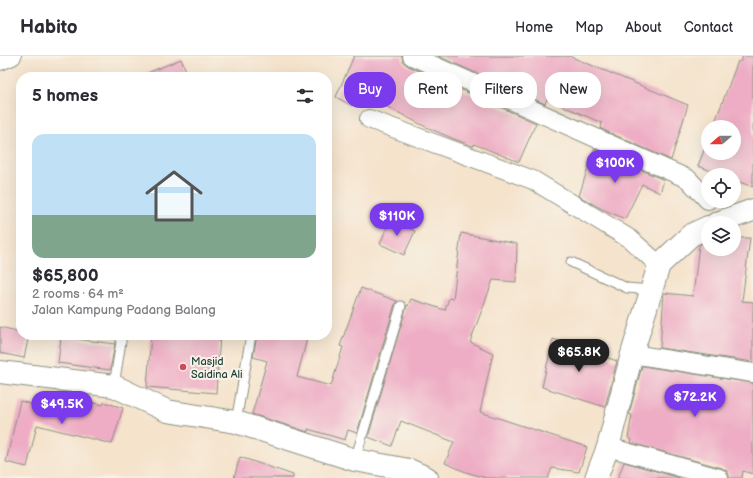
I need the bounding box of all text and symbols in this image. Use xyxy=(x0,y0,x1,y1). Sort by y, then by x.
text: Habito xyxy=(20,16,78,39)
text: Home xyxy=(515,19,553,36)
text: Map xyxy=(575,19,603,36)
text: About xyxy=(625,19,662,36)
text: Contact xyxy=(684,19,733,36)
chip: Buy xyxy=(344,72,396,108)
chip: Rent xyxy=(404,72,462,108)
chip: Filters xyxy=(470,72,537,108)
chip: New xyxy=(545,72,601,108)
icon: filters xyxy=(294,85,316,107)
text: 5 homes xyxy=(32,86,98,106)
north arrow xyxy=(701,120,741,160)
map controls xyxy=(701,120,741,256)
pin: $100K xyxy=(587,150,643,184)
text: $100K xyxy=(595,155,635,171)
icon: home xyxy=(138,160,210,232)
button: locate xyxy=(701,168,741,208)
pin: $110K xyxy=(369,203,425,237)
text: $110K xyxy=(379,208,415,224)
button: layers xyxy=(701,216,741,256)
text: $65,800 xyxy=(32,266,99,286)
text: 2 rooms · 64 m² xyxy=(32,286,124,302)
text: Jalan Kampung Padang Balang xyxy=(32,302,216,318)
pin: $65.8K xyxy=(546,339,612,373)
text: $65.8K xyxy=(557,344,601,360)
place label: Masjid Saidina Ali xyxy=(191,355,242,381)
marker: Masjid Saidina Ali xyxy=(178,362,188,372)
pin: $72.2K xyxy=(662,384,728,418)
text: $72.2K xyxy=(673,389,717,405)
pin: $49.5K xyxy=(29,391,95,425)
text: $49.5K xyxy=(40,396,84,412)

